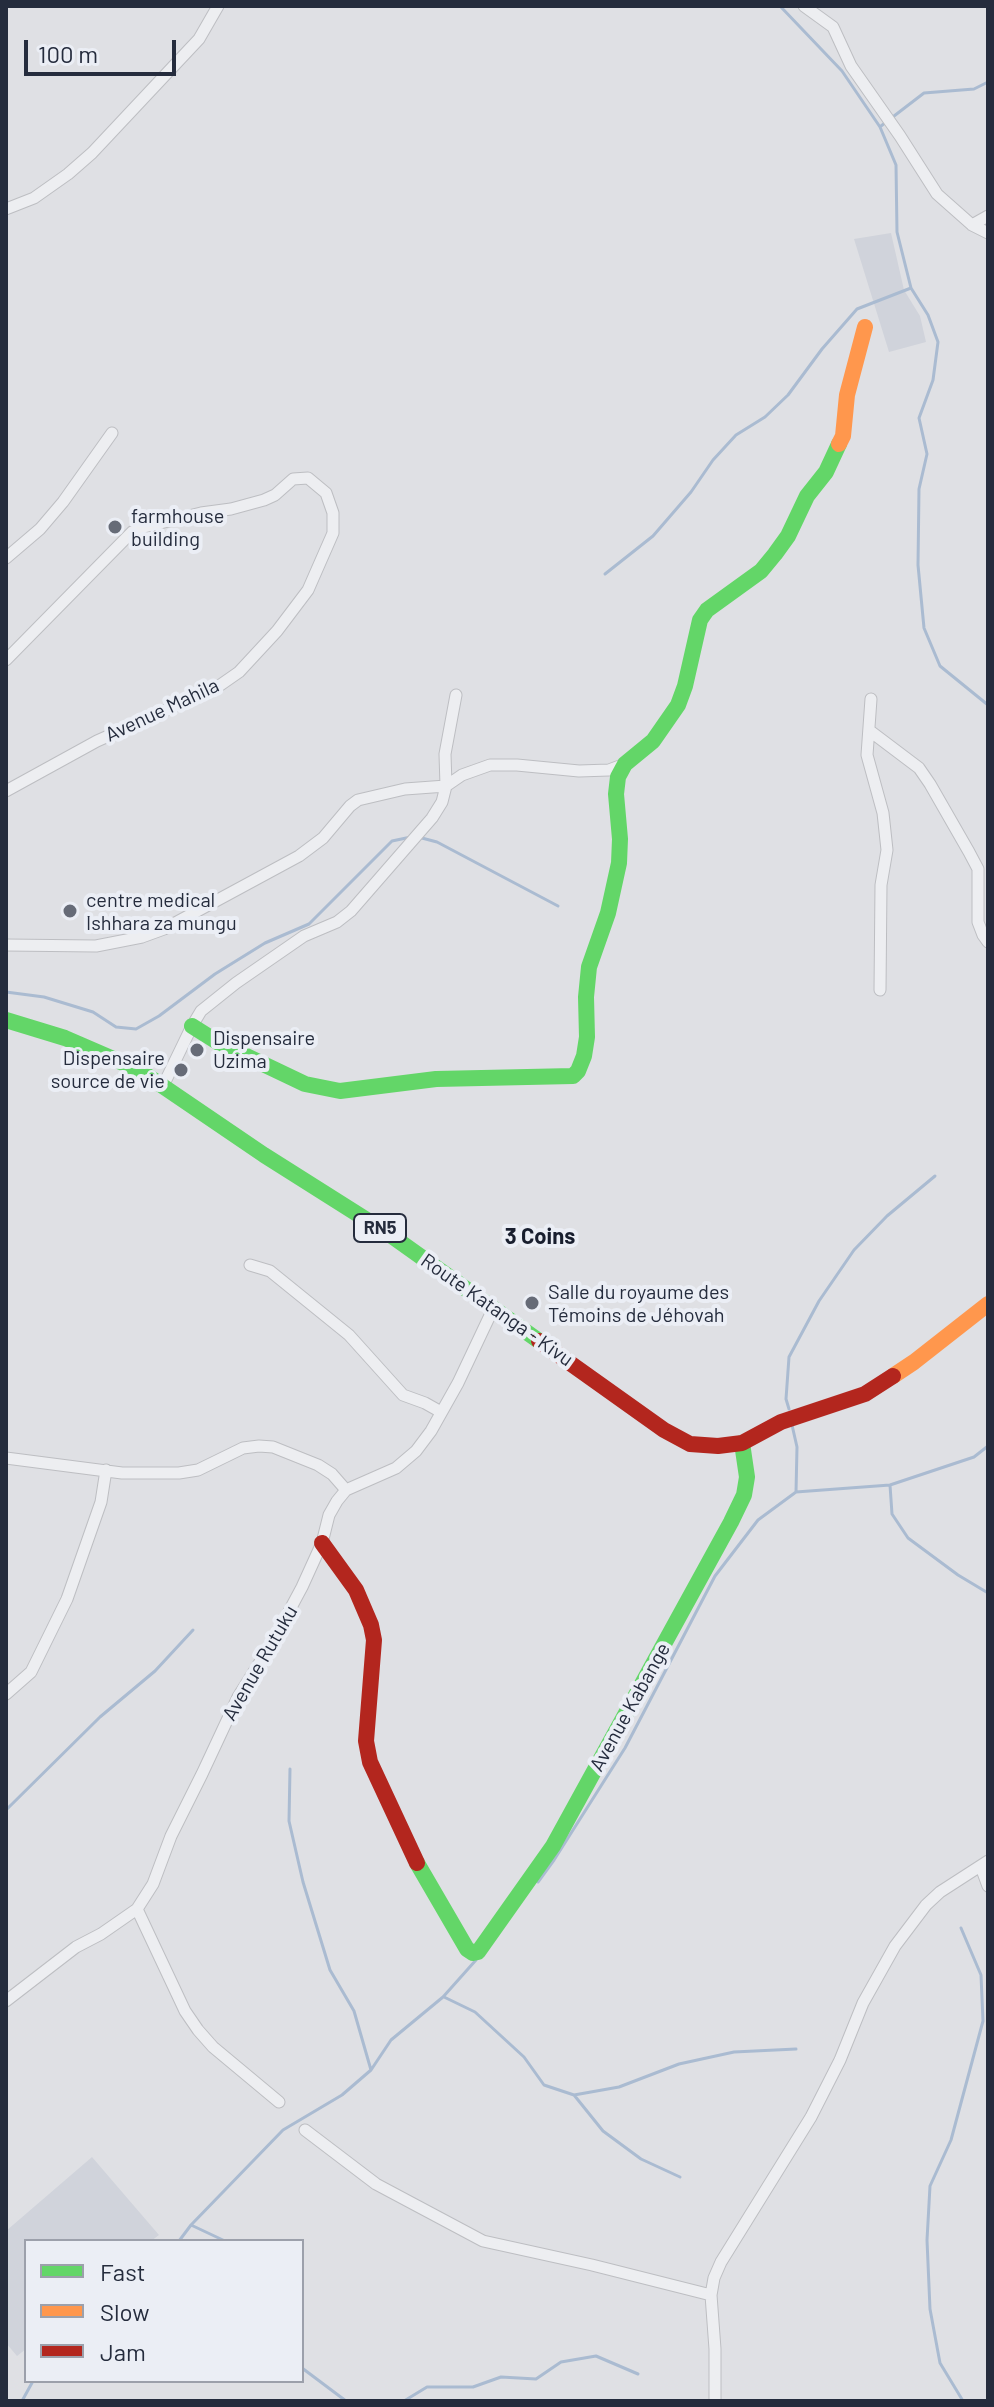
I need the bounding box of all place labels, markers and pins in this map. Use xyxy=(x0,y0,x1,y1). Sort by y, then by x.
place label: farmhouse building xyxy=(131,504,224,551)
marker: farmhouse building xyxy=(106,518,124,536)
place label: centre medical Ishhara za mungu xyxy=(86,888,237,935)
marker: centre medical Ishhara za mungu xyxy=(61,902,79,920)
place label: Dispensaire Uzima xyxy=(213,1026,315,1073)
marker: Dispensaire Uzima xyxy=(188,1041,206,1059)
place label: Dispensaire source de vie xyxy=(51,1046,165,1093)
marker: Dispensaire source de vie xyxy=(172,1061,190,1079)
place label: Salle du royaume des Témoins de Jéhovah xyxy=(548,1280,729,1327)
marker: Salle du royaume des Témoins de Jéhovah xyxy=(523,1294,541,1312)

